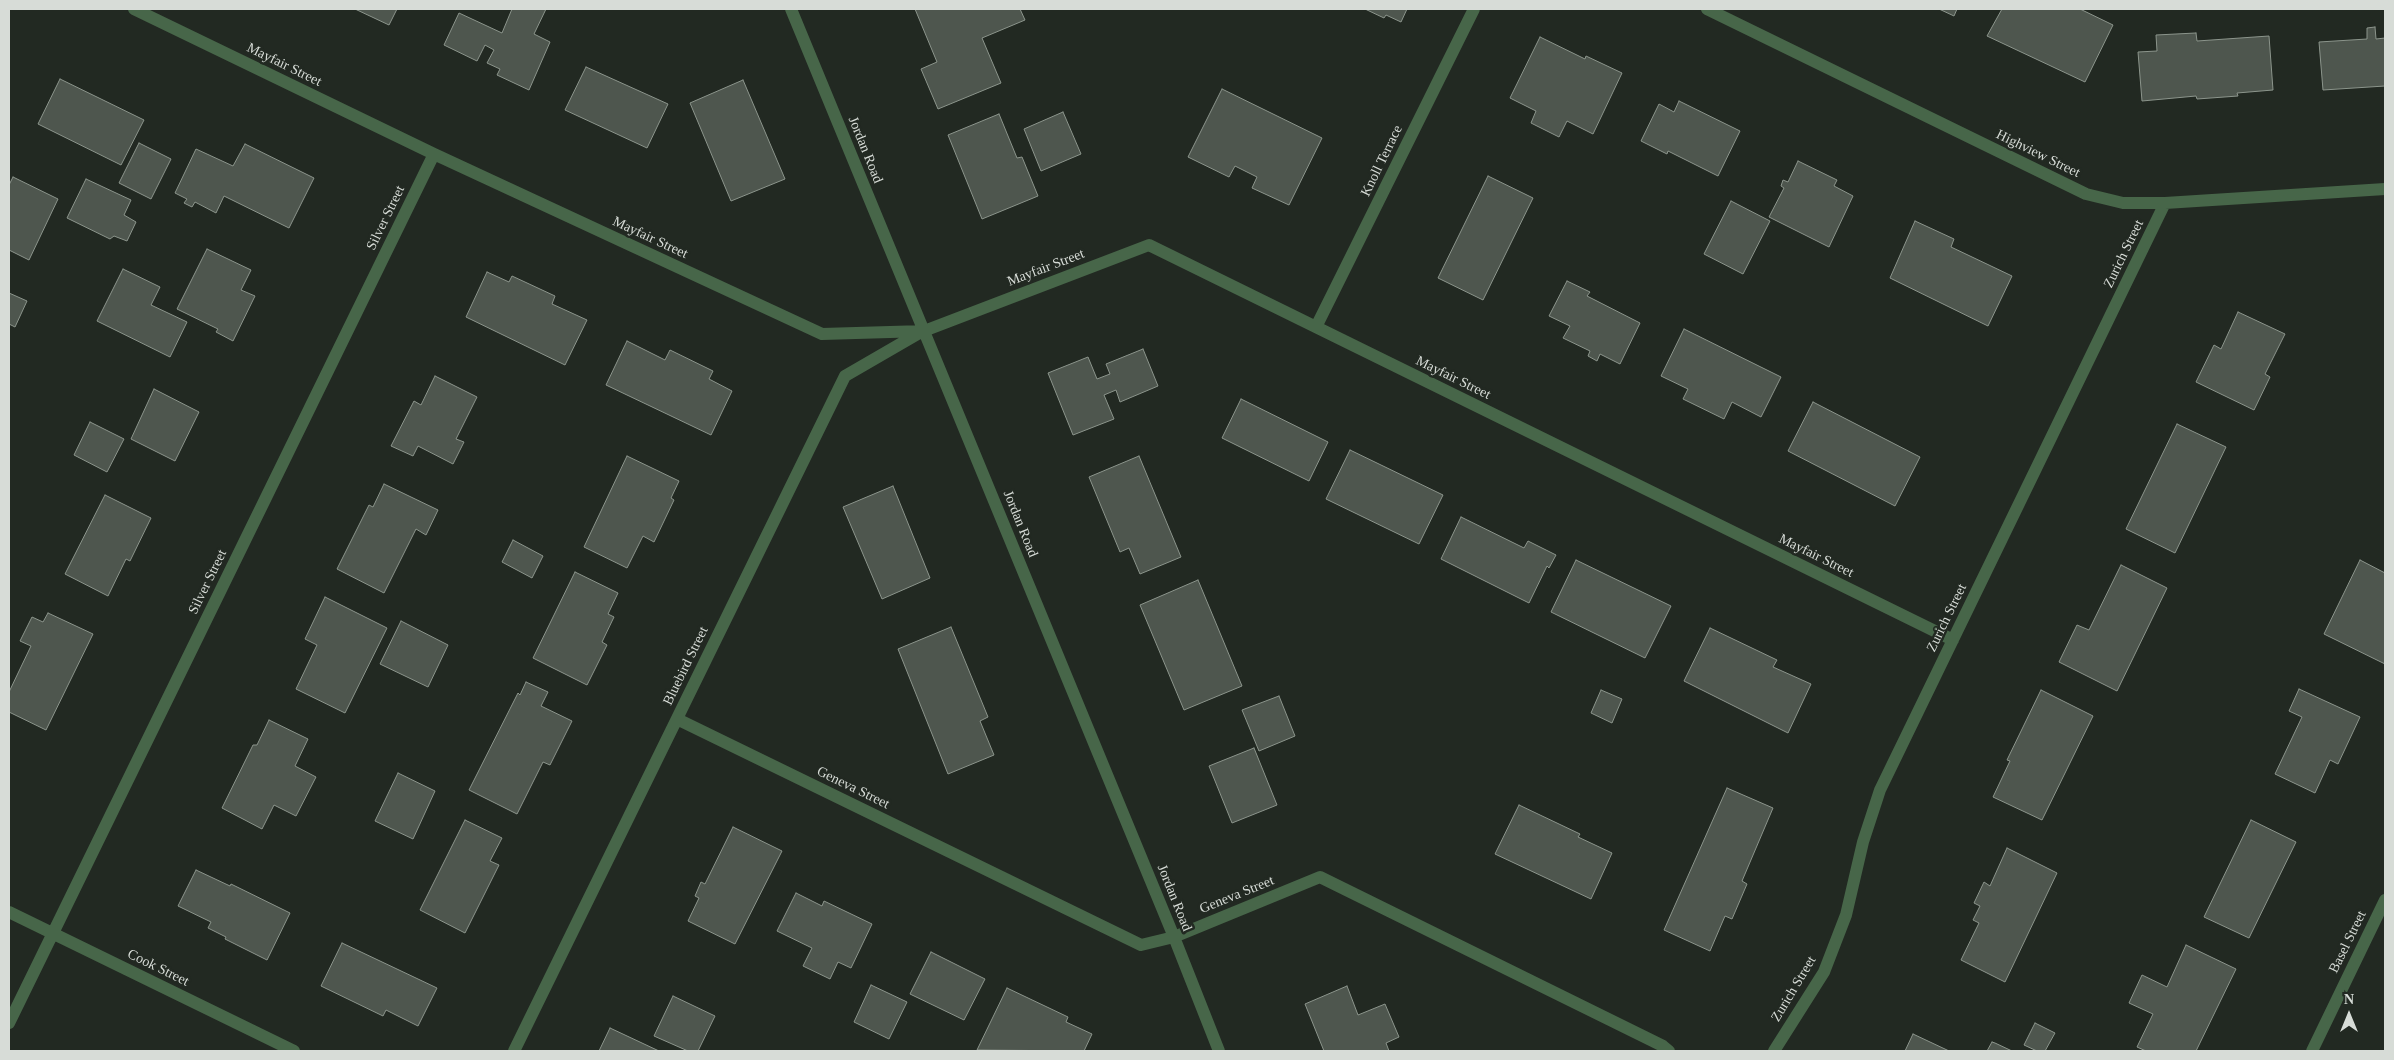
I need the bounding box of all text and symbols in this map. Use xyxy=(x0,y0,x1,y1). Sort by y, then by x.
street label: Mayfair Street xyxy=(244,40,324,90)
street label: Jordan Road xyxy=(844,114,886,186)
street label: Knoll Terrace xyxy=(1358,123,1406,199)
street label: Highview Street xyxy=(1993,126,2083,182)
street label: Silver Street xyxy=(363,183,409,253)
street label: Mayfair Street xyxy=(610,213,690,263)
street label: Zurich Street xyxy=(2100,217,2148,291)
street label: Mayfair Street xyxy=(1005,246,1087,290)
street label: Mayfair Street xyxy=(1413,353,1493,403)
street label: Jordan Road xyxy=(999,488,1041,560)
street label: Mayfair Street xyxy=(1776,531,1856,581)
street label: Silver Street xyxy=(185,547,231,617)
street label: Zurich Street xyxy=(1923,581,1971,655)
street label: Bluebird Street xyxy=(660,624,712,708)
street label: Geneva Street xyxy=(814,763,892,813)
street label: Jordan Road xyxy=(1153,862,1195,934)
street label: Geneva Street xyxy=(1197,872,1277,918)
street label: Basel Street xyxy=(2326,908,2370,976)
street label: Cook Street xyxy=(124,946,192,990)
street label: Zurich Street xyxy=(1768,953,1820,1025)
north arrow xyxy=(2324,990,2374,1040)
text: N xyxy=(2344,992,2354,1007)

